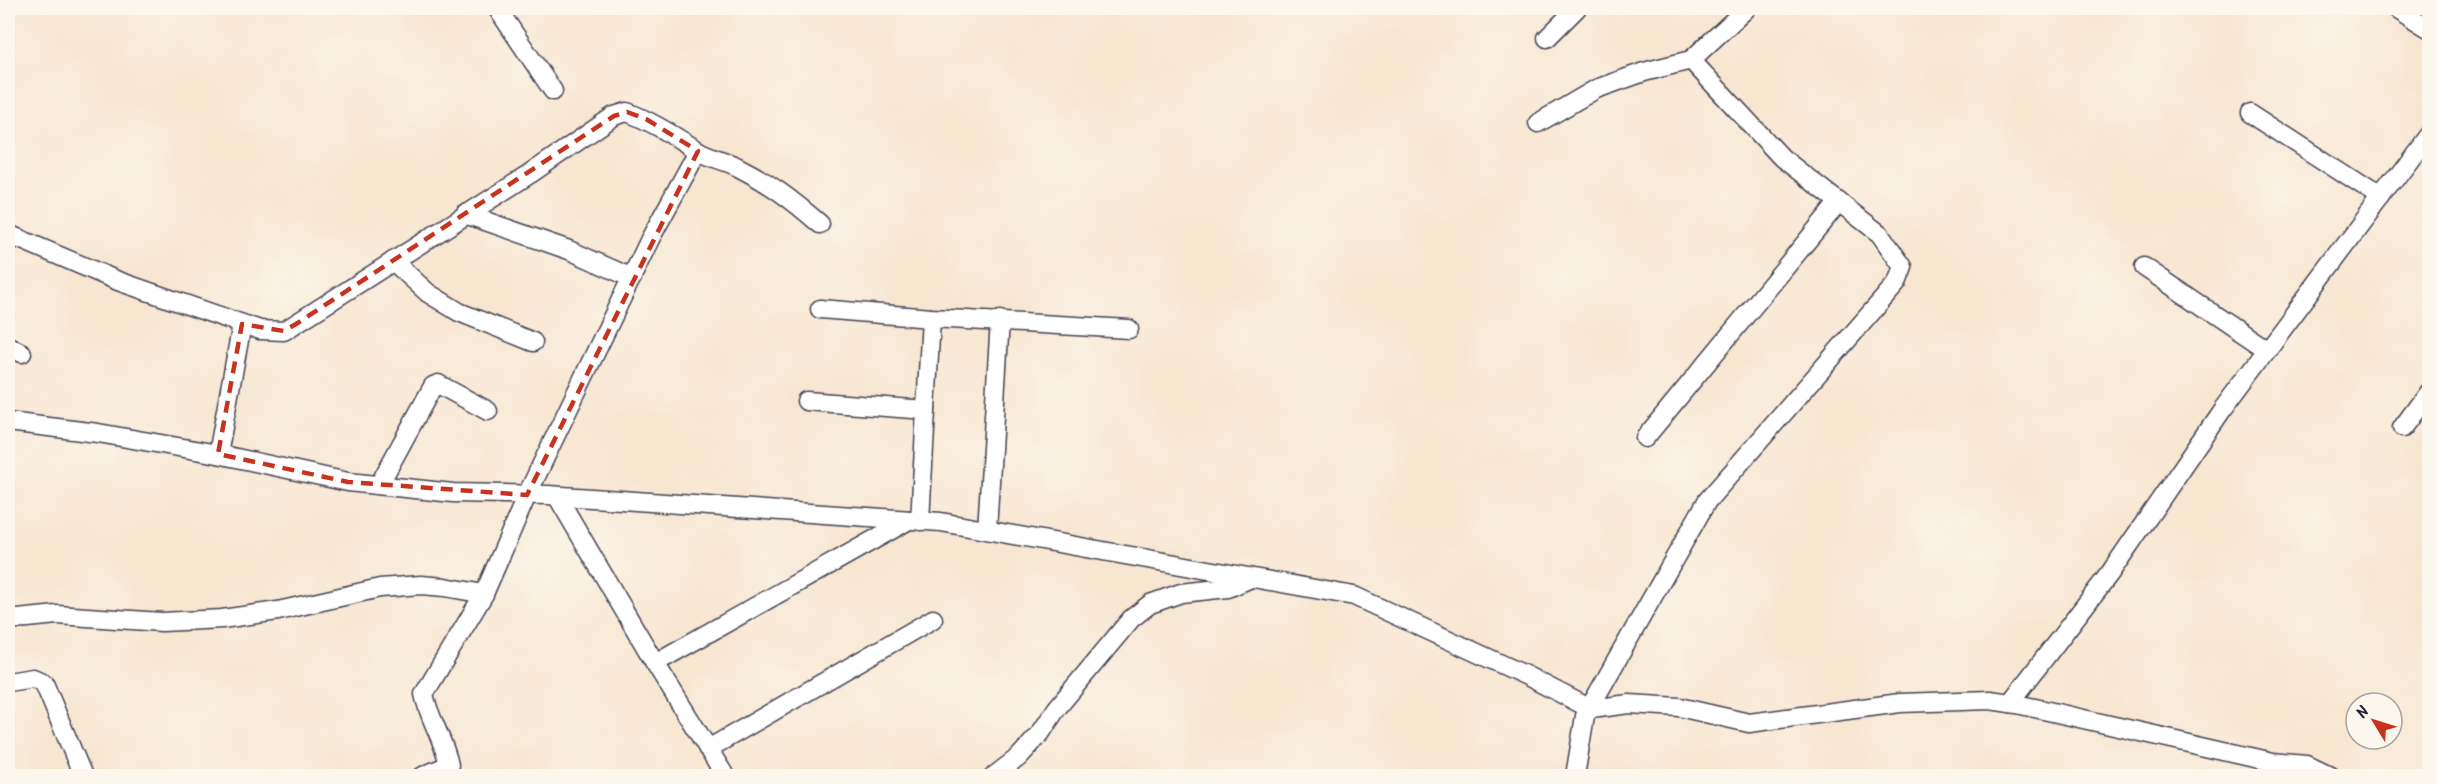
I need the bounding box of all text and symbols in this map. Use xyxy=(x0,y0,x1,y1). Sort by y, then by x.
north arrow xyxy=(2344,691,2404,751)
text: N xyxy=(2350,701,2376,724)

